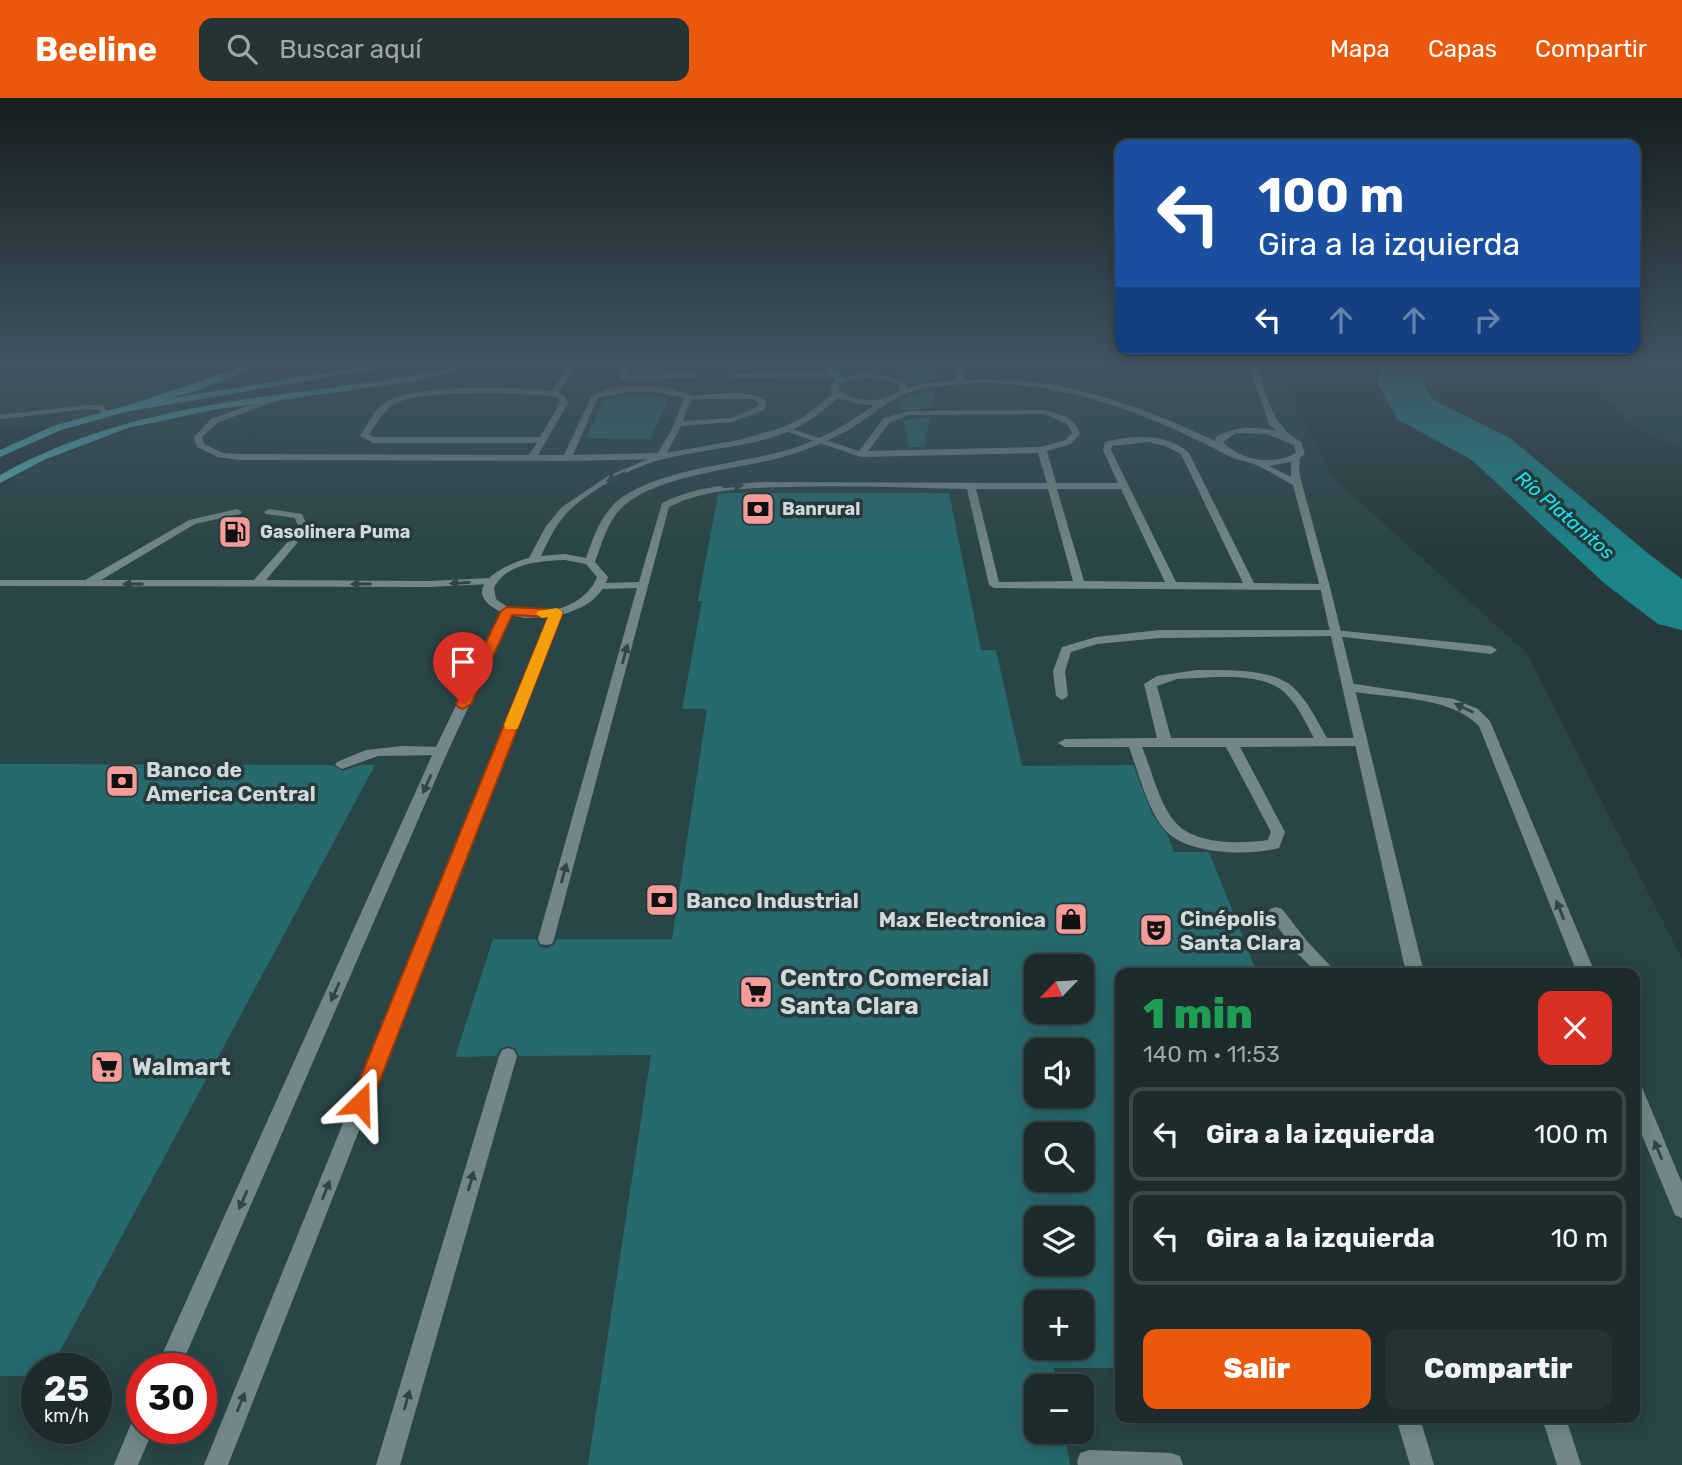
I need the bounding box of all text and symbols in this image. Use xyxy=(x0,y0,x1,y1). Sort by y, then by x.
search box xyxy=(199,18,689,81)
text: Beeline xyxy=(35,30,157,69)
icon: search xyxy=(223,30,261,68)
text: Buscar aquí xyxy=(279,34,422,65)
text: Mapa xyxy=(1330,35,1390,63)
text: Capas xyxy=(1428,35,1497,63)
text: Compartir xyxy=(1535,35,1647,63)
text: 100 m xyxy=(1258,166,1404,224)
icon: left xyxy=(1143,168,1234,259)
text: Gira a la izquierda xyxy=(1258,225,1520,263)
icon: left xyxy=(1249,301,1287,339)
icon: ahead xyxy=(1322,301,1360,339)
icon: ahead xyxy=(1395,301,1433,339)
icon: right xyxy=(1468,301,1506,339)
water label: Río Platanitos xyxy=(1511,466,1619,564)
one-way arrow xyxy=(606,471,626,483)
one-way arrow xyxy=(723,480,745,491)
bank icon: Banrural xyxy=(739,490,777,528)
place label: Banrural xyxy=(782,498,860,520)
fuel station icon: Gasolinera Puma xyxy=(216,513,254,551)
place label: Gasolinera Puma xyxy=(260,521,410,543)
one-way arrow xyxy=(449,577,471,588)
one-way arrow xyxy=(122,578,144,589)
one-way arrow xyxy=(349,578,371,590)
pin xyxy=(433,632,493,704)
icon: arrive xyxy=(444,643,482,681)
one-way arrow xyxy=(620,643,630,664)
one-way arrow xyxy=(1454,702,1474,714)
place label: Banco de America Central xyxy=(146,757,316,806)
bank icon: Banco de America Central xyxy=(103,762,141,800)
one-way arrow xyxy=(421,774,433,794)
one-way arrow xyxy=(559,862,570,884)
bank icon: Banco Industrial xyxy=(643,881,681,919)
place label: Banco Industrial xyxy=(686,888,859,913)
one-way arrow xyxy=(1555,899,1566,920)
shop icon: Max Electronica xyxy=(1052,900,1090,938)
place label: Cinépolis Santa Clara xyxy=(1180,906,1301,955)
place label: Max Electronica xyxy=(879,907,1046,932)
theatre icon: Cinépolis Santa Clara xyxy=(1137,911,1175,949)
north arrow xyxy=(1024,954,1094,1024)
map controls xyxy=(1024,954,1094,1444)
place label: Centro Comercial Santa Clara xyxy=(780,964,989,1020)
supermarket icon: Centro Comercial Santa Clara xyxy=(737,973,775,1011)
one-way arrow xyxy=(329,982,341,1002)
text: 1 min xyxy=(1143,989,1253,1039)
button: close xyxy=(1538,991,1612,1065)
button: sound xyxy=(1024,1038,1094,1108)
text: 140 m · 11:53 xyxy=(1143,1040,1280,1068)
supermarket icon: Walmart xyxy=(88,1048,126,1086)
place label: Walmart xyxy=(132,1053,231,1081)
position arrow xyxy=(323,1066,397,1140)
icon: left xyxy=(1147,1115,1185,1153)
text: Gira a la izquierda xyxy=(1206,1119,1435,1150)
text: 100 m xyxy=(1534,1119,1608,1150)
button: search xyxy=(1024,1122,1094,1192)
one-way arrow xyxy=(1653,1139,1664,1160)
one-way arrow xyxy=(467,1170,477,1191)
one-way arrow xyxy=(320,1180,331,1201)
one-way arrow xyxy=(237,1190,249,1210)
button: layers xyxy=(1024,1206,1094,1276)
icon: left xyxy=(1147,1219,1185,1257)
text: Gira a la izquierda xyxy=(1206,1223,1435,1254)
text: 10 m xyxy=(1551,1223,1608,1254)
button: + xyxy=(1024,1290,1094,1360)
button: Salir xyxy=(1143,1329,1371,1409)
button: Compartir xyxy=(1385,1329,1612,1409)
speed limit sign: 30 xyxy=(126,1353,217,1444)
text: 25 xyxy=(44,1368,89,1410)
button: − xyxy=(1024,1374,1094,1444)
one-way arrow xyxy=(403,1389,413,1410)
one-way arrow xyxy=(236,1391,247,1412)
text: km/h xyxy=(44,1405,89,1427)

